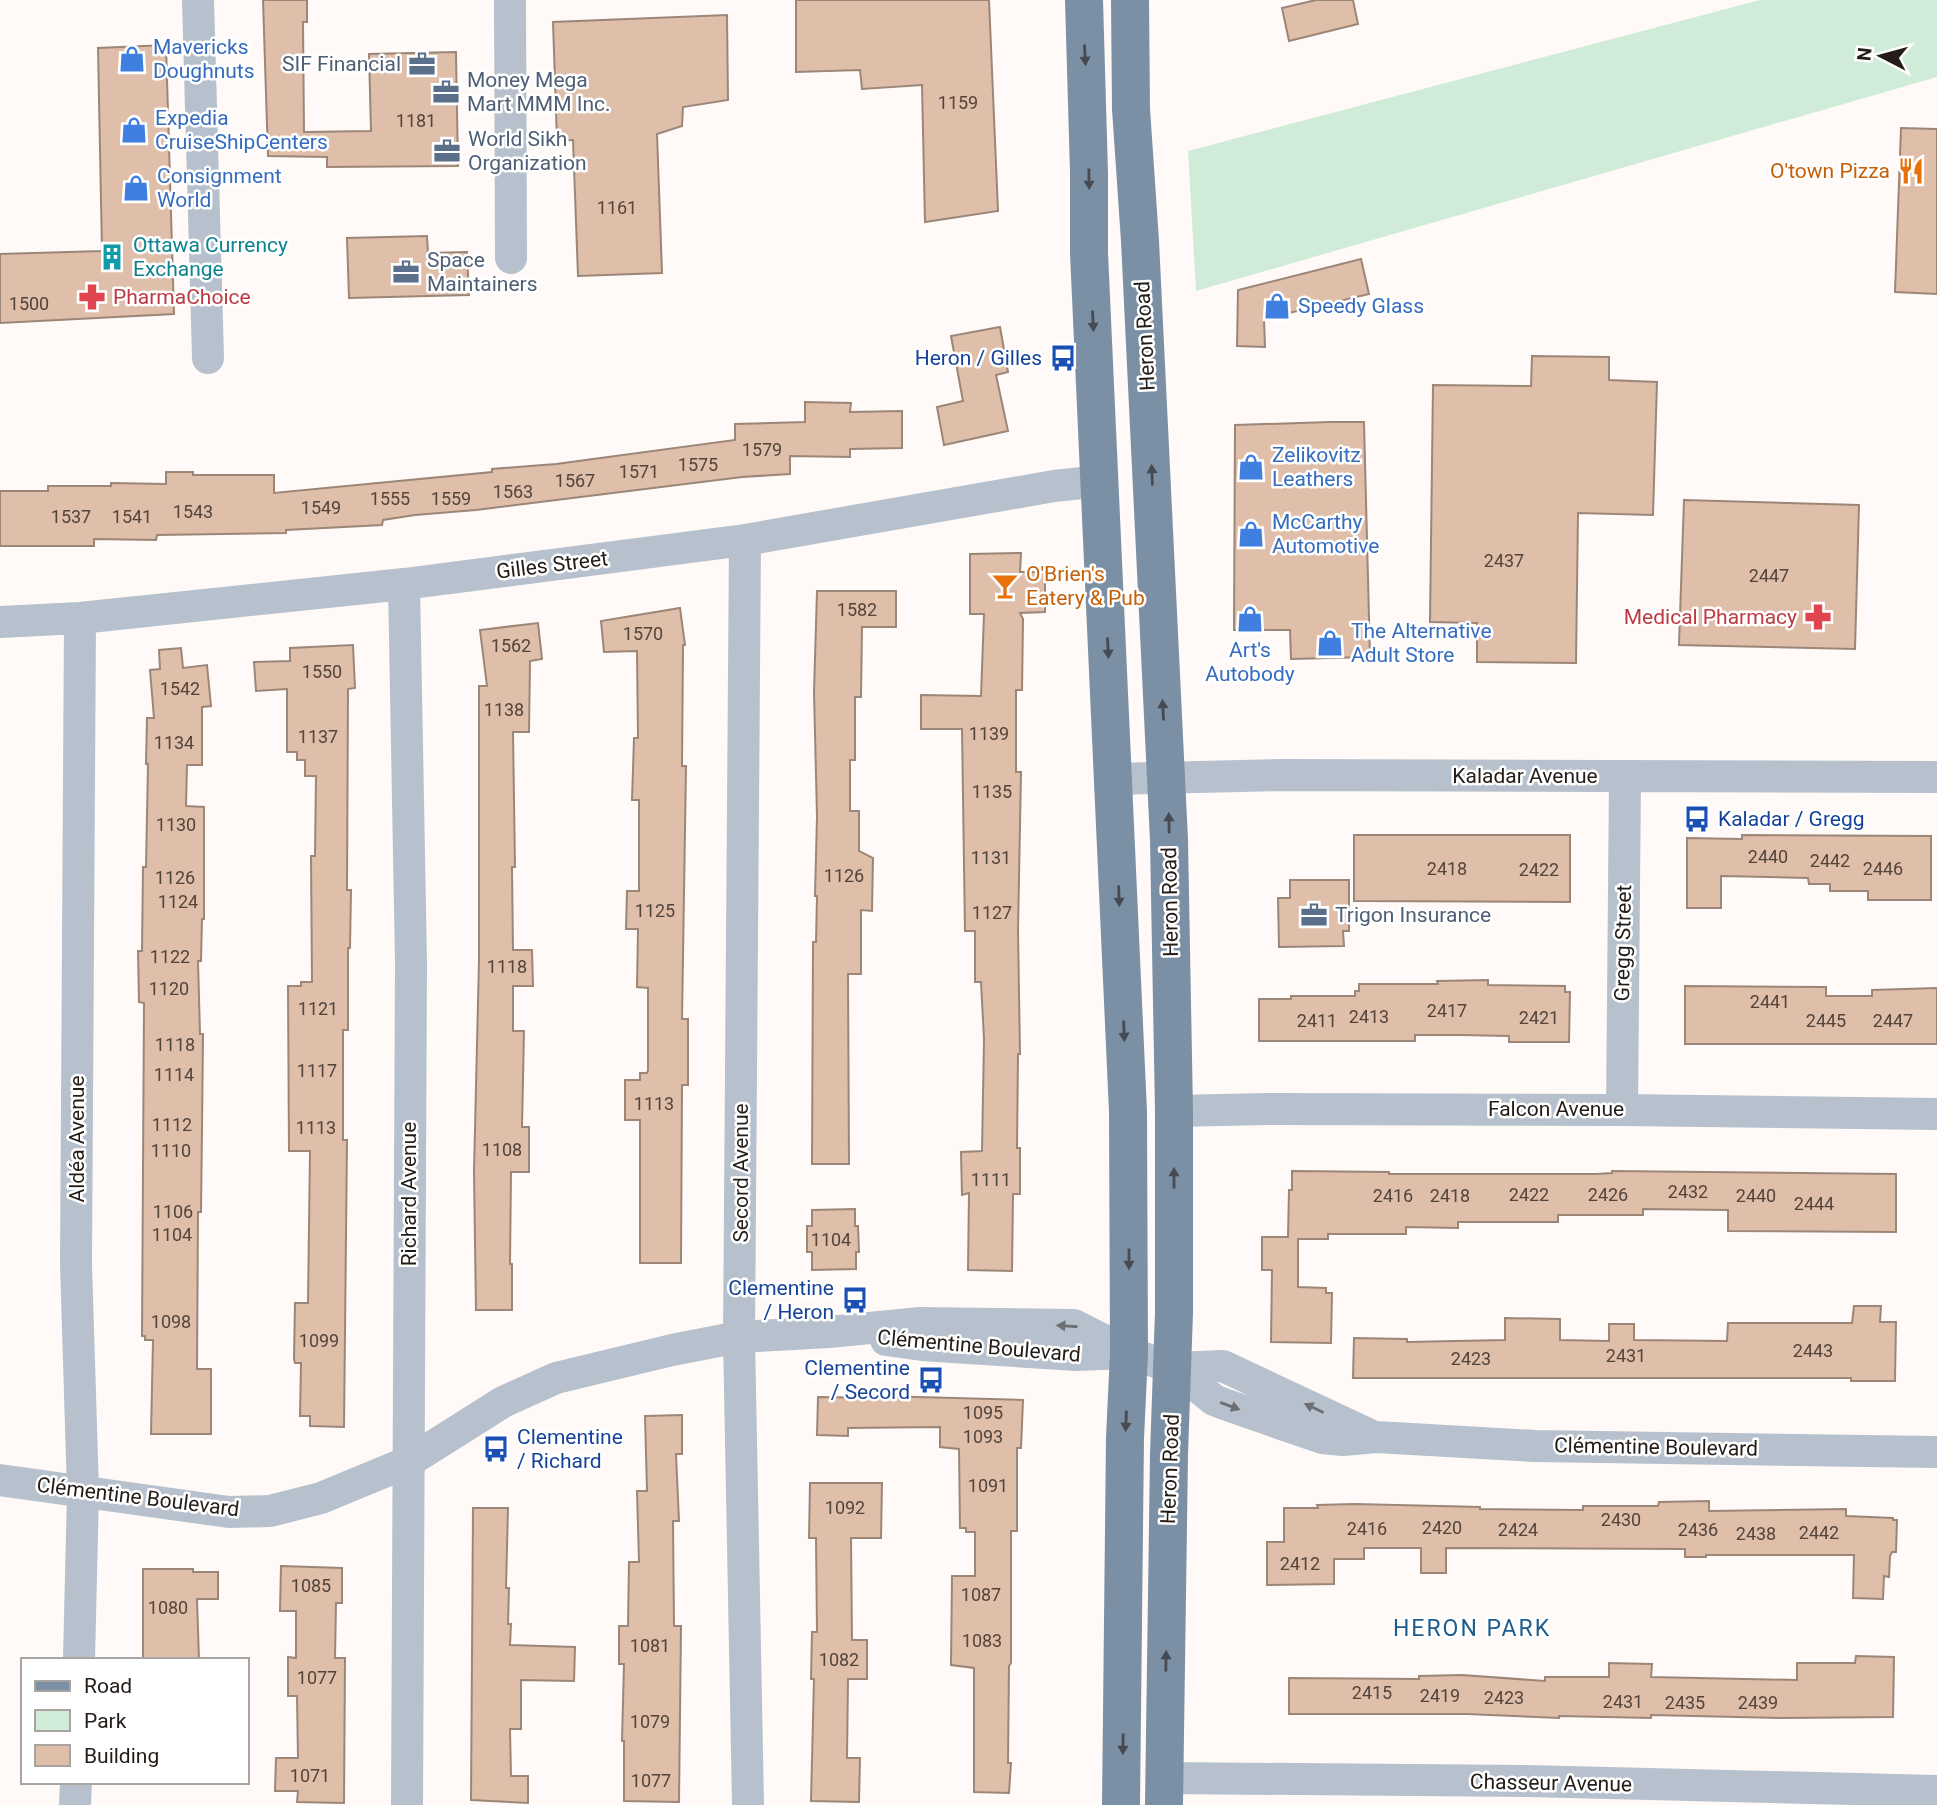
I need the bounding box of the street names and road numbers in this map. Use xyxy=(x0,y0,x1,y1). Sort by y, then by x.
street label: Heron Road xyxy=(1130,280,1160,392)
street label: Gilles Street xyxy=(495,546,609,584)
street label: Kaladar Avenue xyxy=(1452,764,1598,788)
street label: Heron Road xyxy=(1157,847,1183,957)
street label: Gregg Street xyxy=(1610,884,1636,1001)
street label: Aldéa Avenue xyxy=(65,1075,89,1203)
street label: Falcon Avenue xyxy=(1488,1097,1624,1121)
street label: Secord Avenue xyxy=(729,1103,753,1243)
street label: Richard Avenue xyxy=(397,1122,421,1266)
street label: Clémentine Boulevard xyxy=(876,1325,1082,1367)
street label: Heron Road xyxy=(1156,1414,1184,1524)
street label: Clémentine Boulevard xyxy=(1554,1433,1758,1461)
street label: Clémentine Boulevard xyxy=(35,1473,241,1521)
street label: Chasseur Avenue xyxy=(1470,1770,1632,1796)

